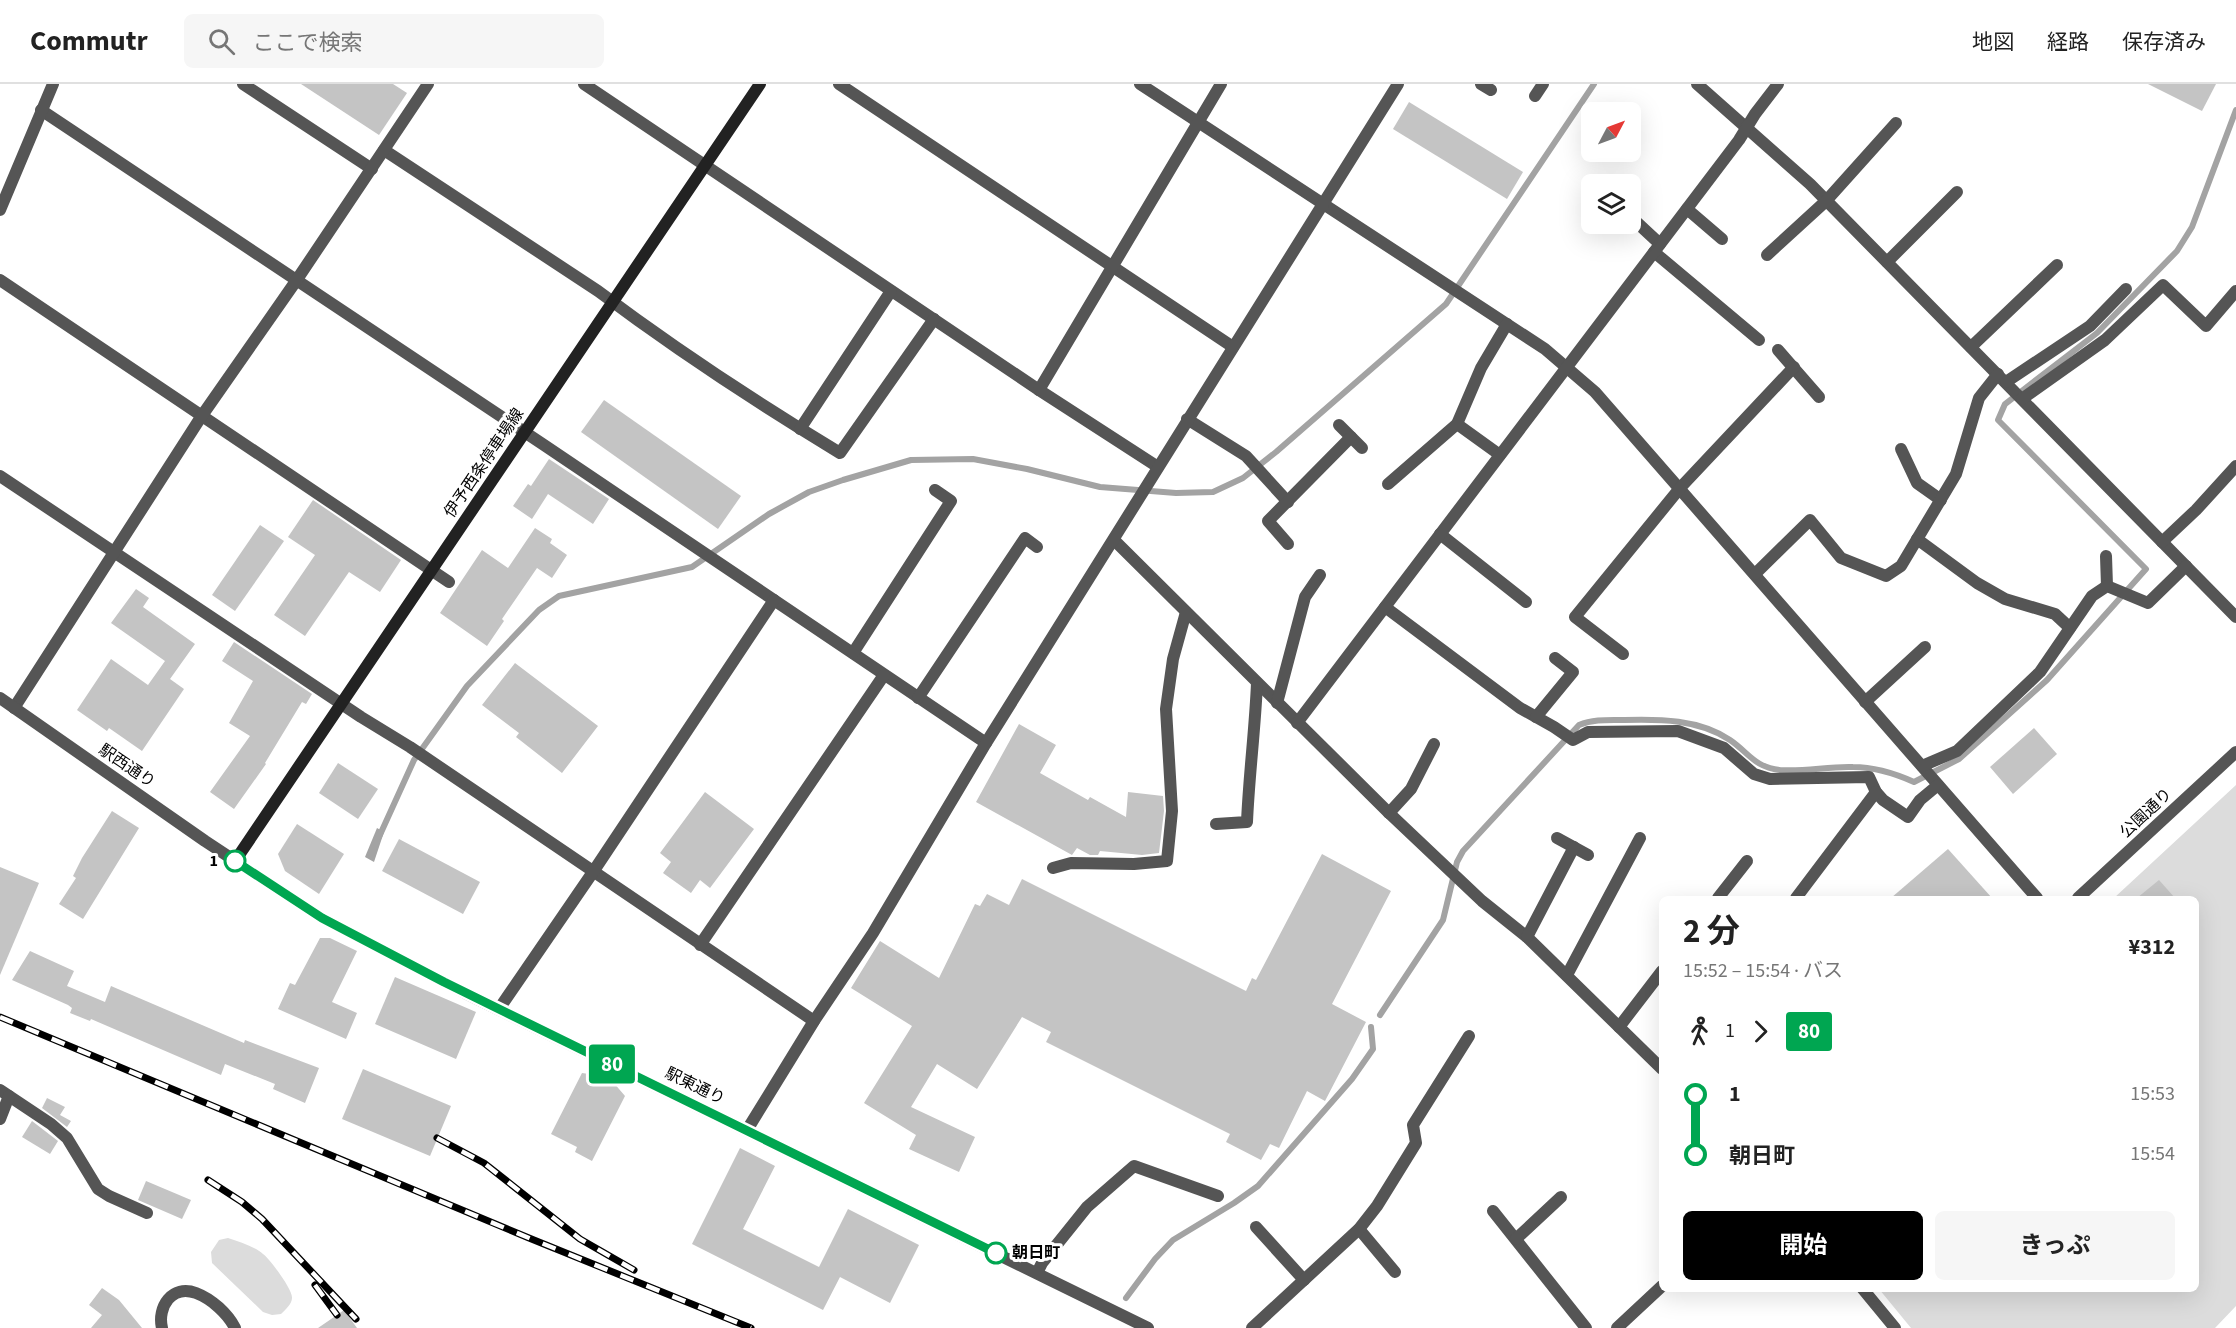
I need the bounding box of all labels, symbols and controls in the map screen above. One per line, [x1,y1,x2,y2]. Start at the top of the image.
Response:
search box [184,14,604,68]
text: Commutr [30,21,148,61]
icon: search [205,25,238,58]
text: ここで検索 [253,27,363,59]
text: 地図 [1972,27,2014,57]
text: 経路 [2047,27,2089,57]
text: 保存済み [2122,27,2206,57]
north arrow [1581,102,1641,162]
map controls [1581,102,1641,234]
button: layers [1581,174,1641,234]
street label: 伊予西条停車場線 [439,404,529,522]
street label: 駅西通り [94,739,160,793]
street label: 公園通り [2115,783,2177,843]
place label: 1 [210,850,218,872]
marker: 1 [224,850,246,872]
text: 2 分 [1683,908,1740,955]
text: ¥312 [2129,931,2175,963]
text: 15:52 – 15:54 · バス [1683,957,1843,985]
icon: walk [1683,1015,1716,1048]
icon: forward [1744,1015,1777,1048]
text: 80 [1798,1016,1820,1046]
text: 1 [1725,1017,1735,1045]
line badge: 80 [585,1044,639,1084]
text: 80 [601,1049,623,1079]
street label: 駅東通り [661,1062,729,1110]
text: 1 [1729,1078,1741,1110]
text: 15:53 [2130,1080,2175,1108]
text: 朝日町 [1729,1140,1795,1172]
text: 15:54 [2130,1140,2175,1168]
button: 開始 [1683,1211,1923,1280]
button: きっぷ [1935,1211,2175,1280]
marker: 朝日町 [985,1242,1007,1264]
place label: 朝日町 [1012,1242,1060,1264]

